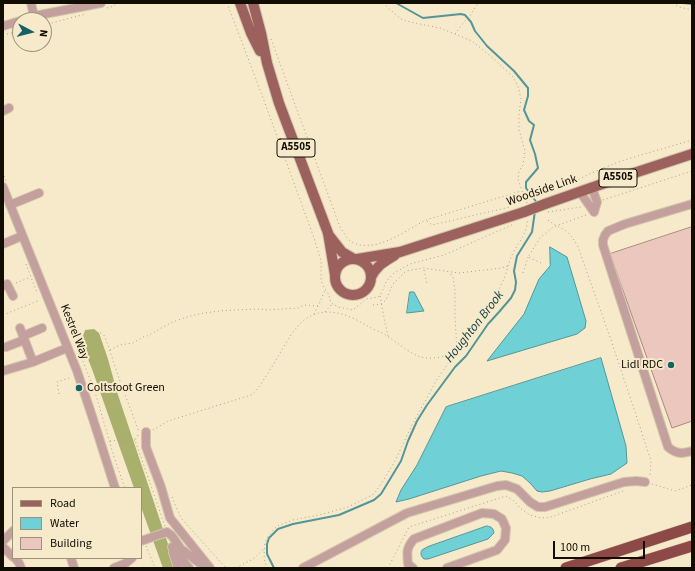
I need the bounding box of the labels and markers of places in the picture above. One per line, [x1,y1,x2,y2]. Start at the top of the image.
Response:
place label: Lidl RDC [621,358,663,372]
marker: Lidl RDC [666,360,676,370]
place label: Coltsfoot Green [87,381,165,395]
marker: Coltsfoot Green [74,383,84,393]

